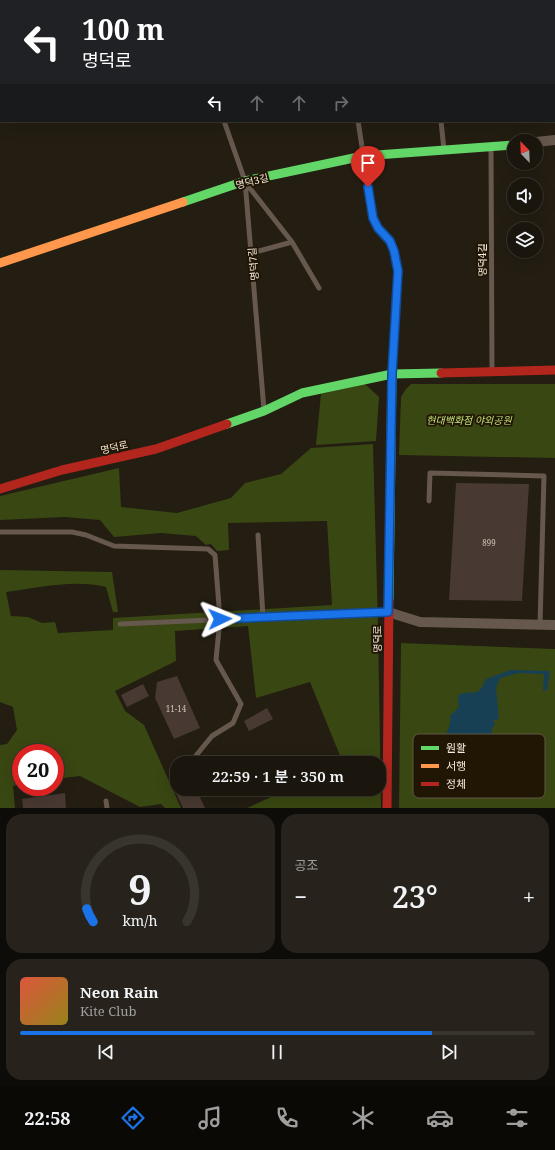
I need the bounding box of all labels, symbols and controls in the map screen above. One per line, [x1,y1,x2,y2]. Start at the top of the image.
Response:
text: 100 m [82,10,164,48]
icon: left [16,16,68,68]
text: 명덕로 [82,48,132,72]
icon: left [204,92,226,114]
icon: ahead [246,92,268,114]
icon: ahead [288,92,310,114]
icon: right [330,92,352,114]
north arrow [507,134,543,170]
map controls [507,134,543,258]
pin [351,146,385,187]
icon: arrive [357,152,379,174]
street label: 명덕3길 [234,170,270,192]
button: sound [507,178,543,214]
button: layers [507,222,543,258]
street label: 명덕4길 [475,243,489,277]
street label: 명덕7길 [245,247,261,281]
park label: 현대백화점 야외공원 [426,413,512,427]
street label: 명덕로 [99,437,129,457]
house number: 899 [482,537,496,548]
position arrow [199,598,241,640]
street label: 명덕로 [370,625,384,653]
house number: 11-14 [166,703,187,714]
legend [413,734,545,798]
text: 원활 [446,740,466,755]
speed limit sign: 20 [12,744,64,796]
text: 서행 [446,758,466,773]
text: 22:59 · 1 분 · 350 m [212,766,344,786]
text: 정체 [446,776,466,791]
text: 공조 [295,856,318,874]
text: 9 [128,860,152,916]
text: 23° [392,876,438,917]
text: − [295,881,307,911]
text: + [523,881,535,911]
text: km/h [123,910,158,929]
text: Neon Rain [80,982,158,1002]
text: Kite Club [80,1002,136,1020]
icon: previous [95,1041,117,1063]
icon: pause [266,1041,288,1063]
icon: next [438,1041,460,1063]
icon: directions [119,1104,147,1132]
icon: music [196,1104,224,1132]
icon: phone [273,1104,301,1132]
icon: climate [349,1104,377,1132]
icon: car [426,1104,454,1132]
icon: filters [503,1104,531,1132]
text: 22:58 [24,1106,71,1130]

